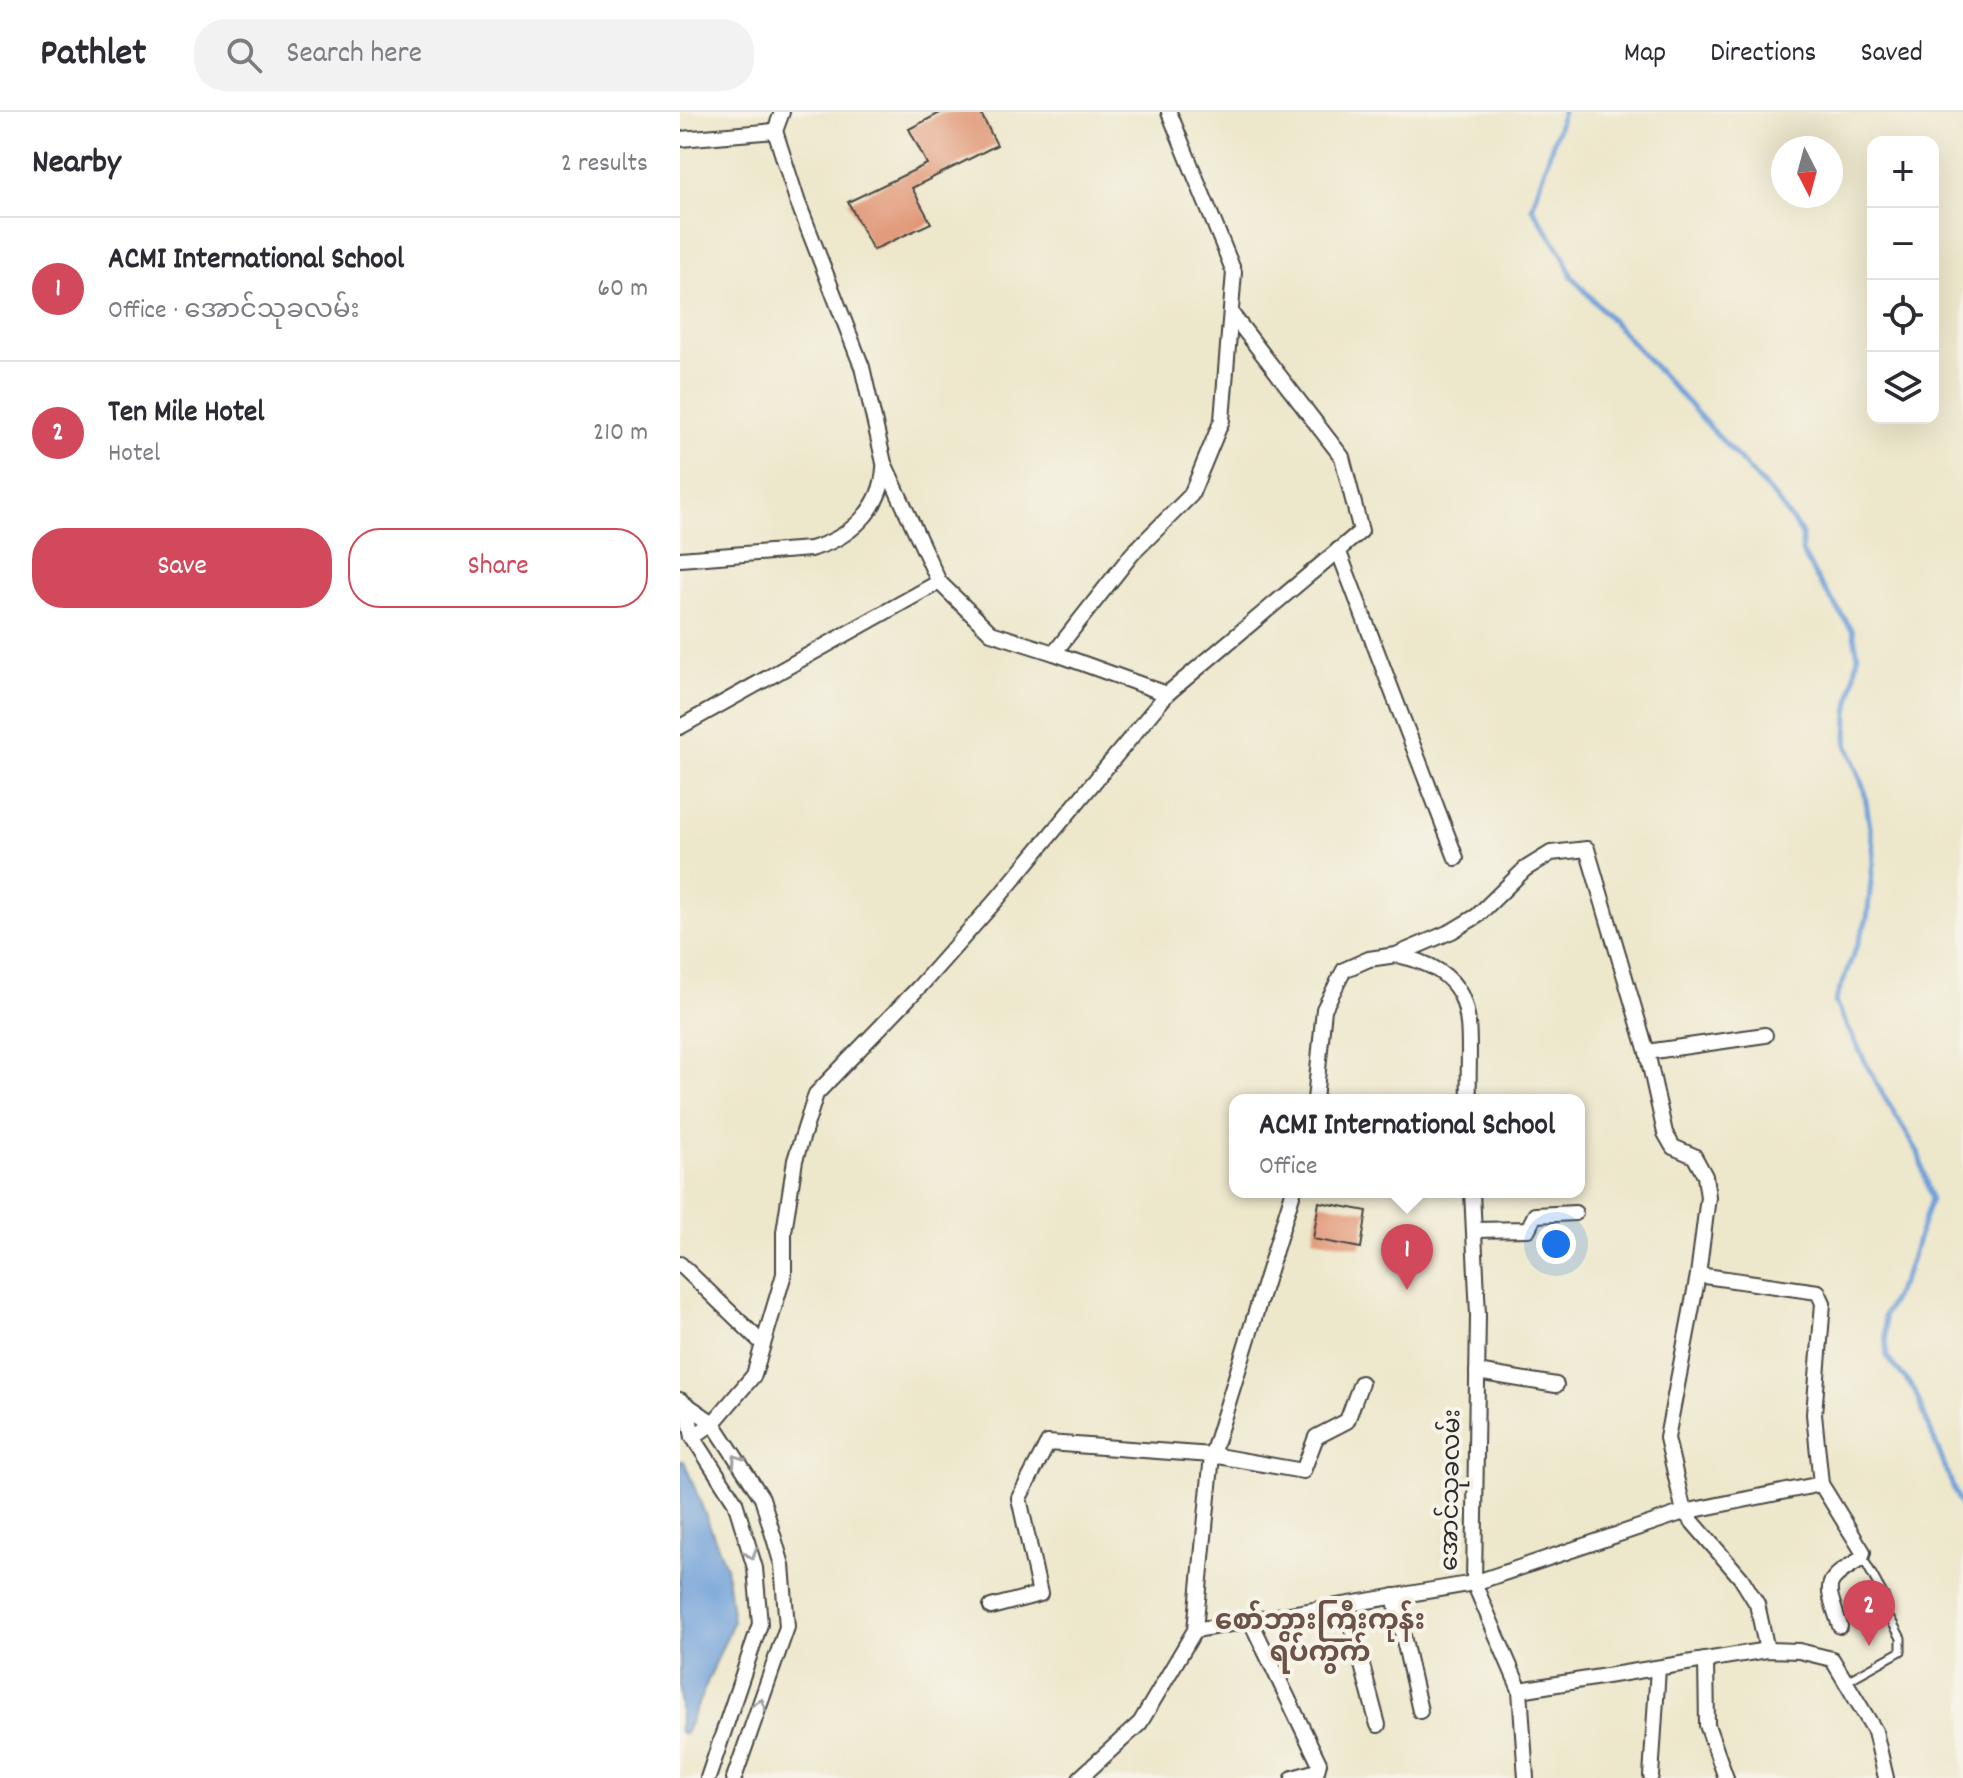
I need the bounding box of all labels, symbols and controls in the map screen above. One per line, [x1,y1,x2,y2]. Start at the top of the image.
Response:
search box [194,19,754,91]
text: Pathlet [40,28,146,83]
icon: search [222,33,266,77]
text: Search here [286,34,422,77]
text: Map [1624,35,1666,75]
text: Directions [1710,35,1816,75]
text: Saved [1860,35,1923,75]
north arrow [1771,136,1843,208]
map controls [1867,136,1939,424]
button: + [1867,136,1939,208]
text: Nearby [32,140,121,189]
text: 2 results [561,146,648,183]
button: − [1867,208,1939,280]
text: ACMI International School [108,240,404,283]
text: 1 [55,271,61,308]
text: 60 m [597,271,648,308]
button: locate [1867,280,1939,352]
text: Office · အောင်သုခလမ်း [108,293,360,330]
button: layers [1867,352,1939,424]
text: Ten Mile Hotel [108,393,264,436]
text: 2 [52,415,64,452]
text: 210 m [593,415,648,452]
text: Hotel [108,436,160,473]
button: Save [32,528,332,608]
button: Share [348,528,648,608]
popup [1229,1094,1585,1198]
text: ACMI International School [1259,1106,1555,1149]
text: Office [1259,1149,1317,1186]
pin: 1 [1381,1224,1433,1290]
your location [1536,1224,1576,1264]
street label: အောင်သုခလမ်း [1433,1409,1471,1571]
one-way arrow [732,1454,747,1468]
one-way arrow [741,1546,757,1560]
pin: 2 [1843,1580,1895,1646]
district label: စော်ဘွားကြီးကုန်း ရပ်ကွက် [1215,1600,1425,1676]
one-way arrow [750,1698,767,1712]

